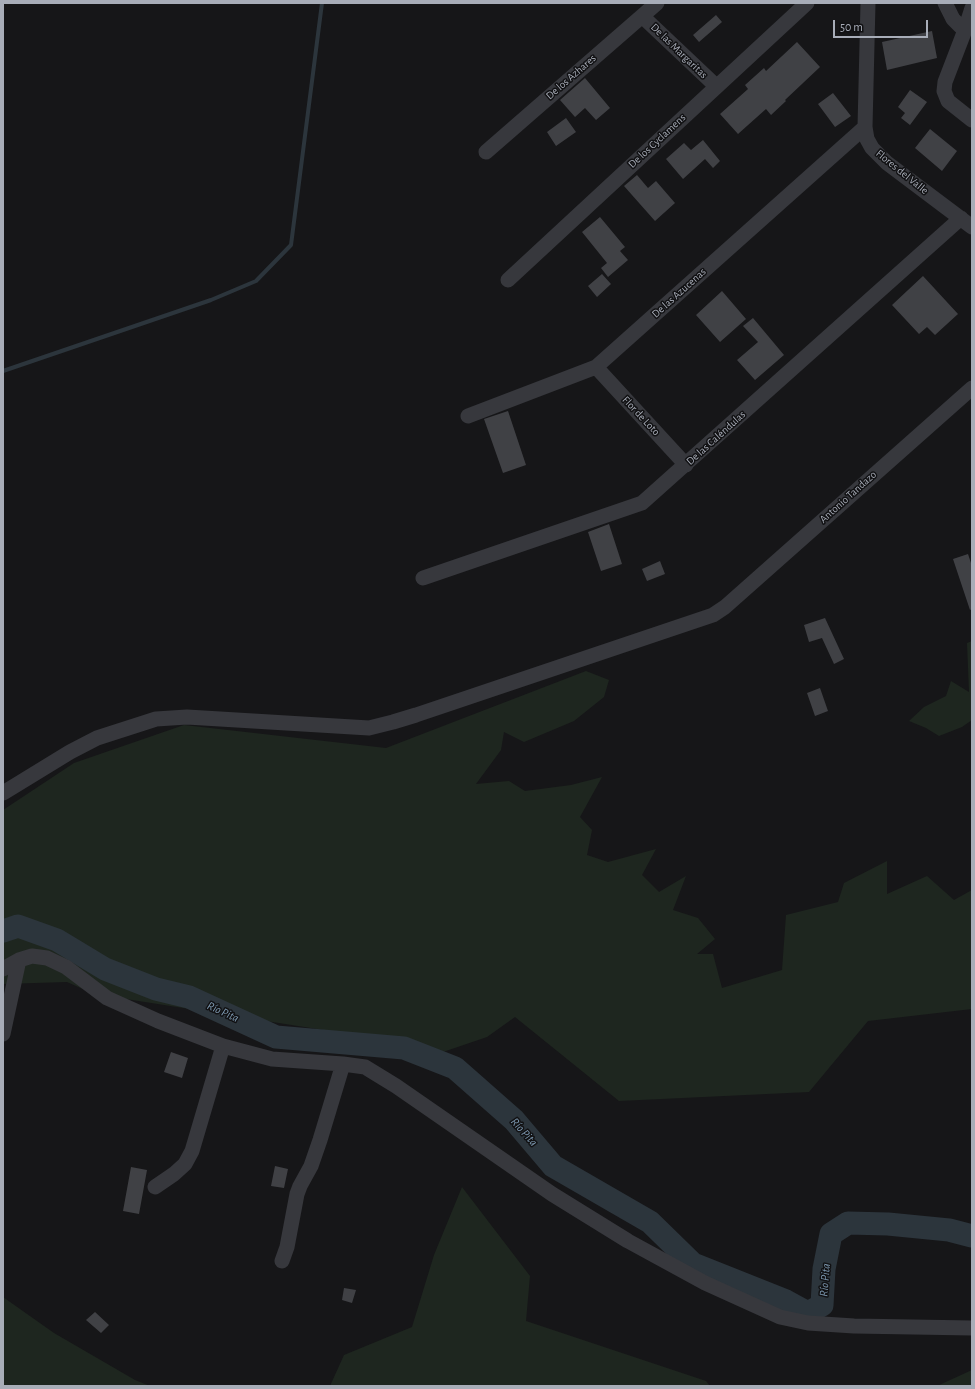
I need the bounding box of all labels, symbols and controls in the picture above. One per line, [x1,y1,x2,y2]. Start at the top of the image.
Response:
scale bar [835,12,930,38]
street label: De las Margaritas [648,21,710,81]
text: 50 m [840,21,863,33]
street label: De los Azhares [543,52,599,102]
street label: De los Cyclamens [626,111,688,171]
street label: Flores del Valle [873,147,931,197]
street label: De las Azucenas [649,265,709,321]
street label: Flor de Loto [619,393,663,439]
street label: De las Caléndulas [684,408,748,468]
street label: Antonio Tandazo [817,468,879,526]
water label: Río Pita [205,998,241,1026]
water label: Río Pita [507,1115,541,1149]
water label: Río Pita [816,1263,834,1297]

